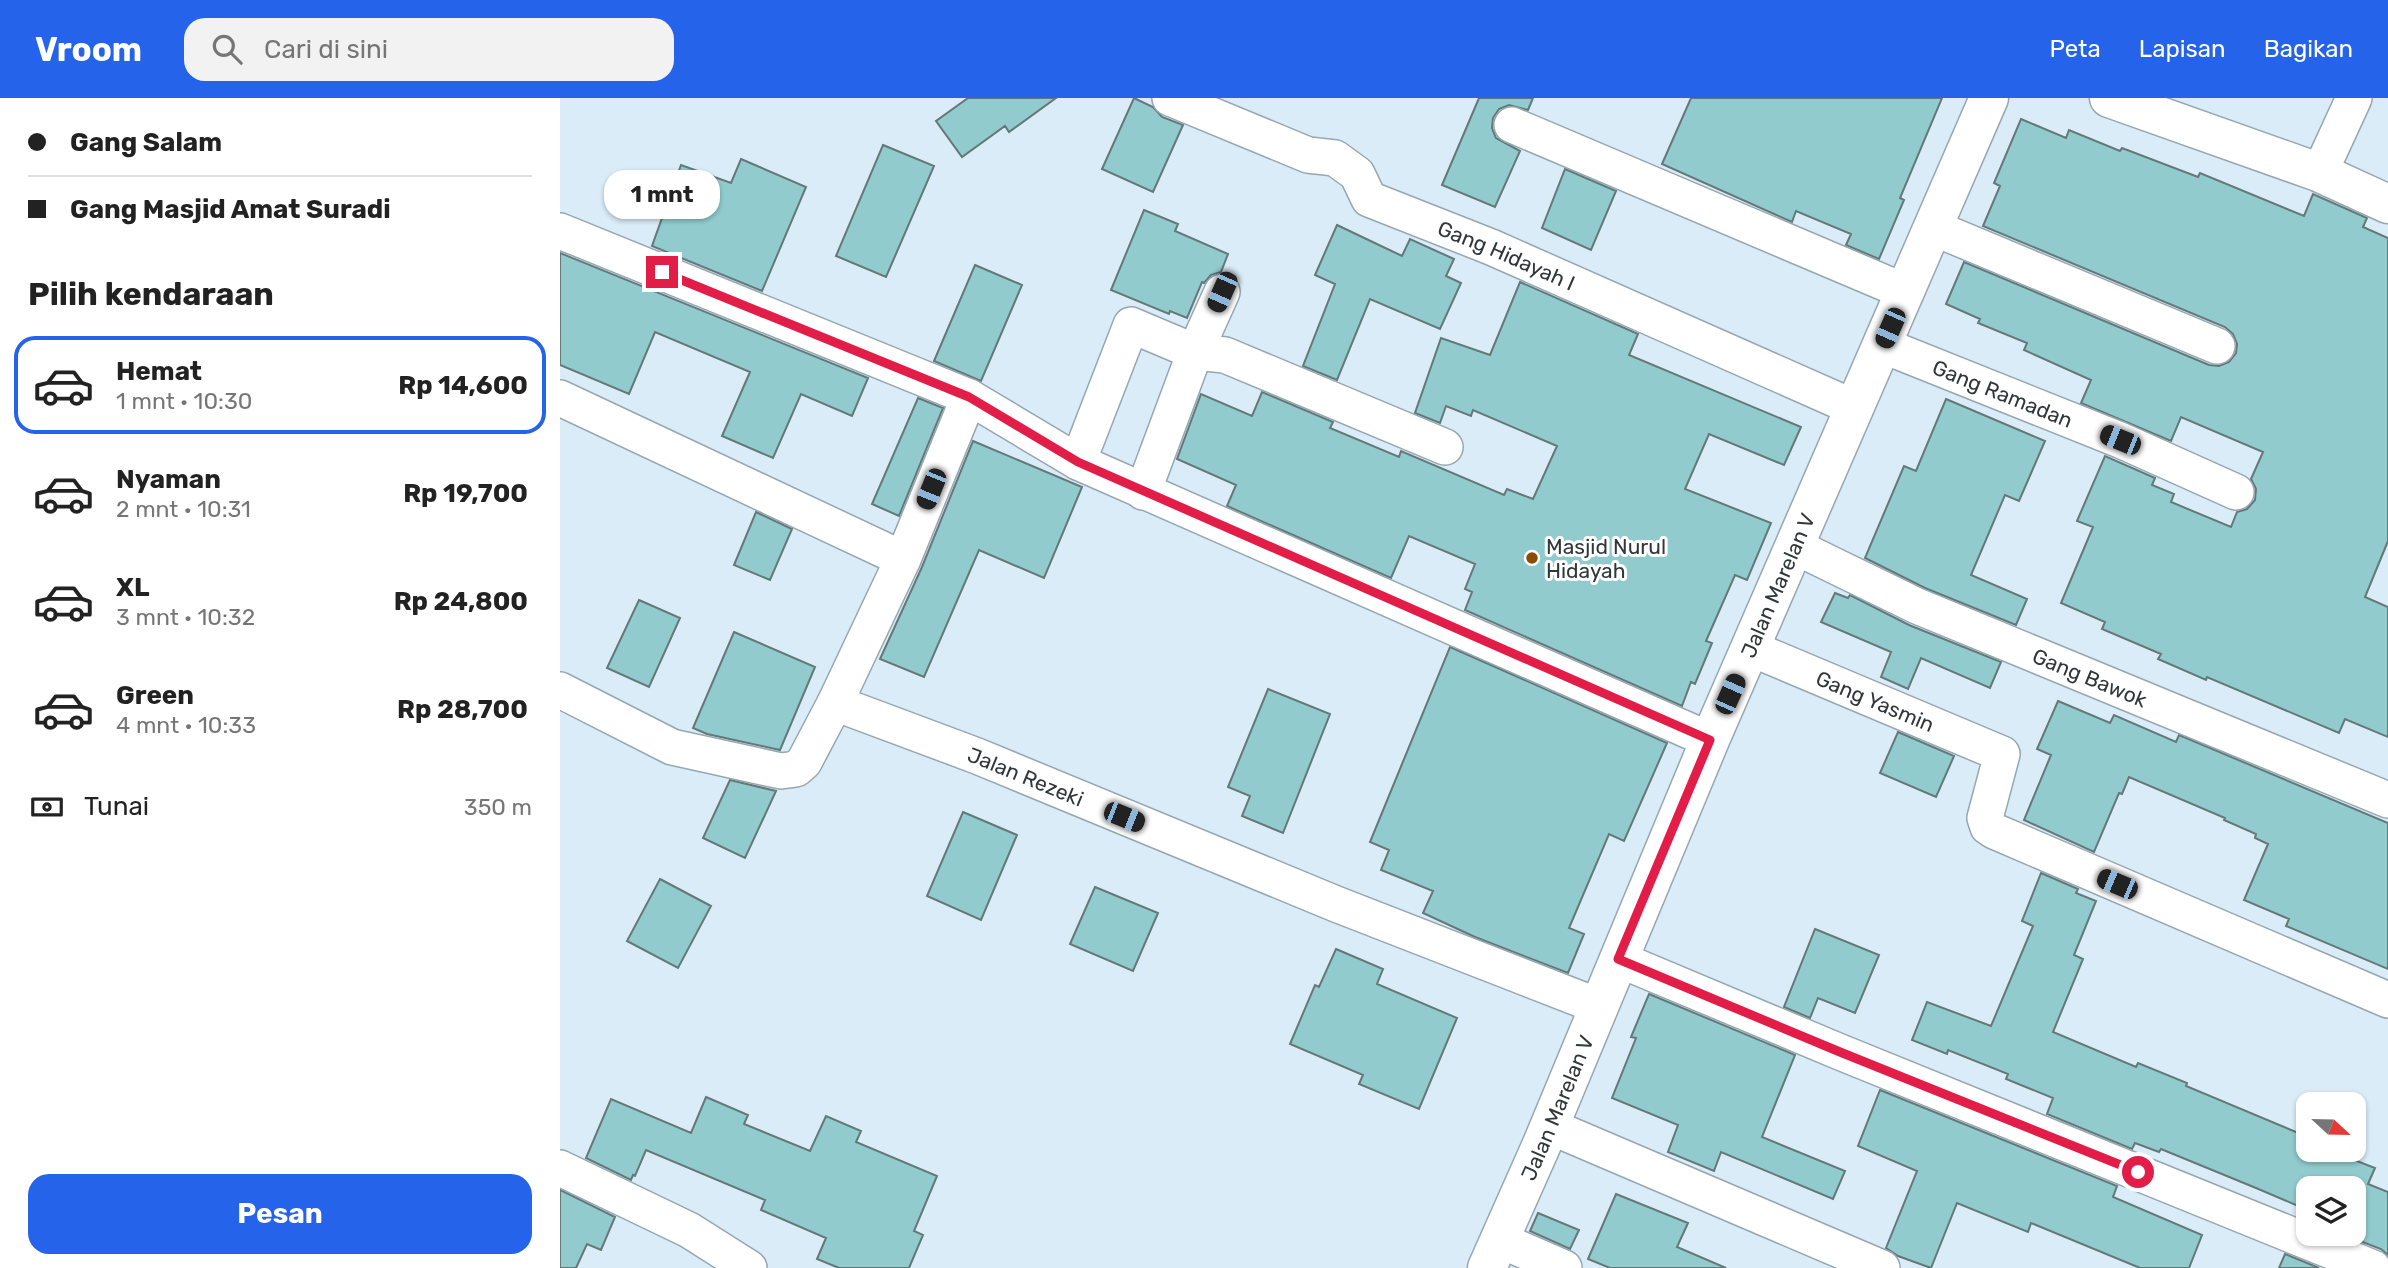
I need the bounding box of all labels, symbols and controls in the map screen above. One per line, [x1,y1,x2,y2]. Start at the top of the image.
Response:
search box [184,18,674,81]
text: Vroom [35,30,142,69]
icon: search [208,30,246,68]
text: Cari di sini [264,34,388,65]
text: Peta [2049,35,2101,63]
text: Lapisan [2139,35,2226,63]
text: Bagikan [2264,35,2353,63]
text: Gang Salam [70,127,222,158]
callout: 1 mnt [604,170,720,220]
text: 1 mnt [631,180,693,208]
text: Gang Masjid Amat Suradi [70,194,391,225]
street label: Gang Hidayah I [1434,215,1579,295]
route end [646,256,678,288]
car [1204,269,1241,315]
text: Pilih kendaraan [28,275,274,313]
car [1872,305,1909,351]
icon: car [32,354,95,417]
street label: Gang Ramadan [1929,354,2076,432]
text: Hemat [116,356,202,387]
text: Rp 14,600 [398,370,528,401]
text: 1 mnt · 10:30 [116,387,252,415]
car [2097,422,2144,458]
icon: car [32,462,95,525]
text: Nyaman [116,464,221,495]
car [914,466,949,512]
text: Rp 19,700 [403,478,528,509]
text: 2 mnt · 10:31 [116,495,251,523]
street label: Jalan Marelan V [1735,509,1820,661]
place label: Masjid Nurul Hidayah [1546,534,1666,583]
marker: Masjid Nurul Hidayah [1524,550,1540,566]
icon: car [32,570,95,633]
text: XL [116,572,149,603]
text: Rp 24,800 [394,586,528,617]
text: 3 mnt · 10:32 [116,603,255,631]
street label: Gang Bawok [2029,643,2151,712]
street label: Gang Yasmin [1812,665,1938,737]
car [1712,671,1749,717]
icon: car [32,678,95,741]
text: Green [116,680,194,711]
text: Rp 28,700 [397,694,528,725]
text: 4 mnt · 10:33 [116,711,256,739]
street label: Jalan Rezeki [964,741,1087,811]
icon: cash [28,788,66,826]
text: Tunai [84,791,149,822]
text: 350 m [464,793,532,821]
car [1101,799,1148,835]
car [2094,866,2141,902]
street label: Jalan Marelan V [1515,1031,1599,1184]
north arrow [2296,1092,2366,1162]
map controls [2296,1092,2366,1246]
route start [2122,1156,2154,1188]
button: Pesan [28,1174,532,1254]
button: layers [2296,1176,2366,1246]

